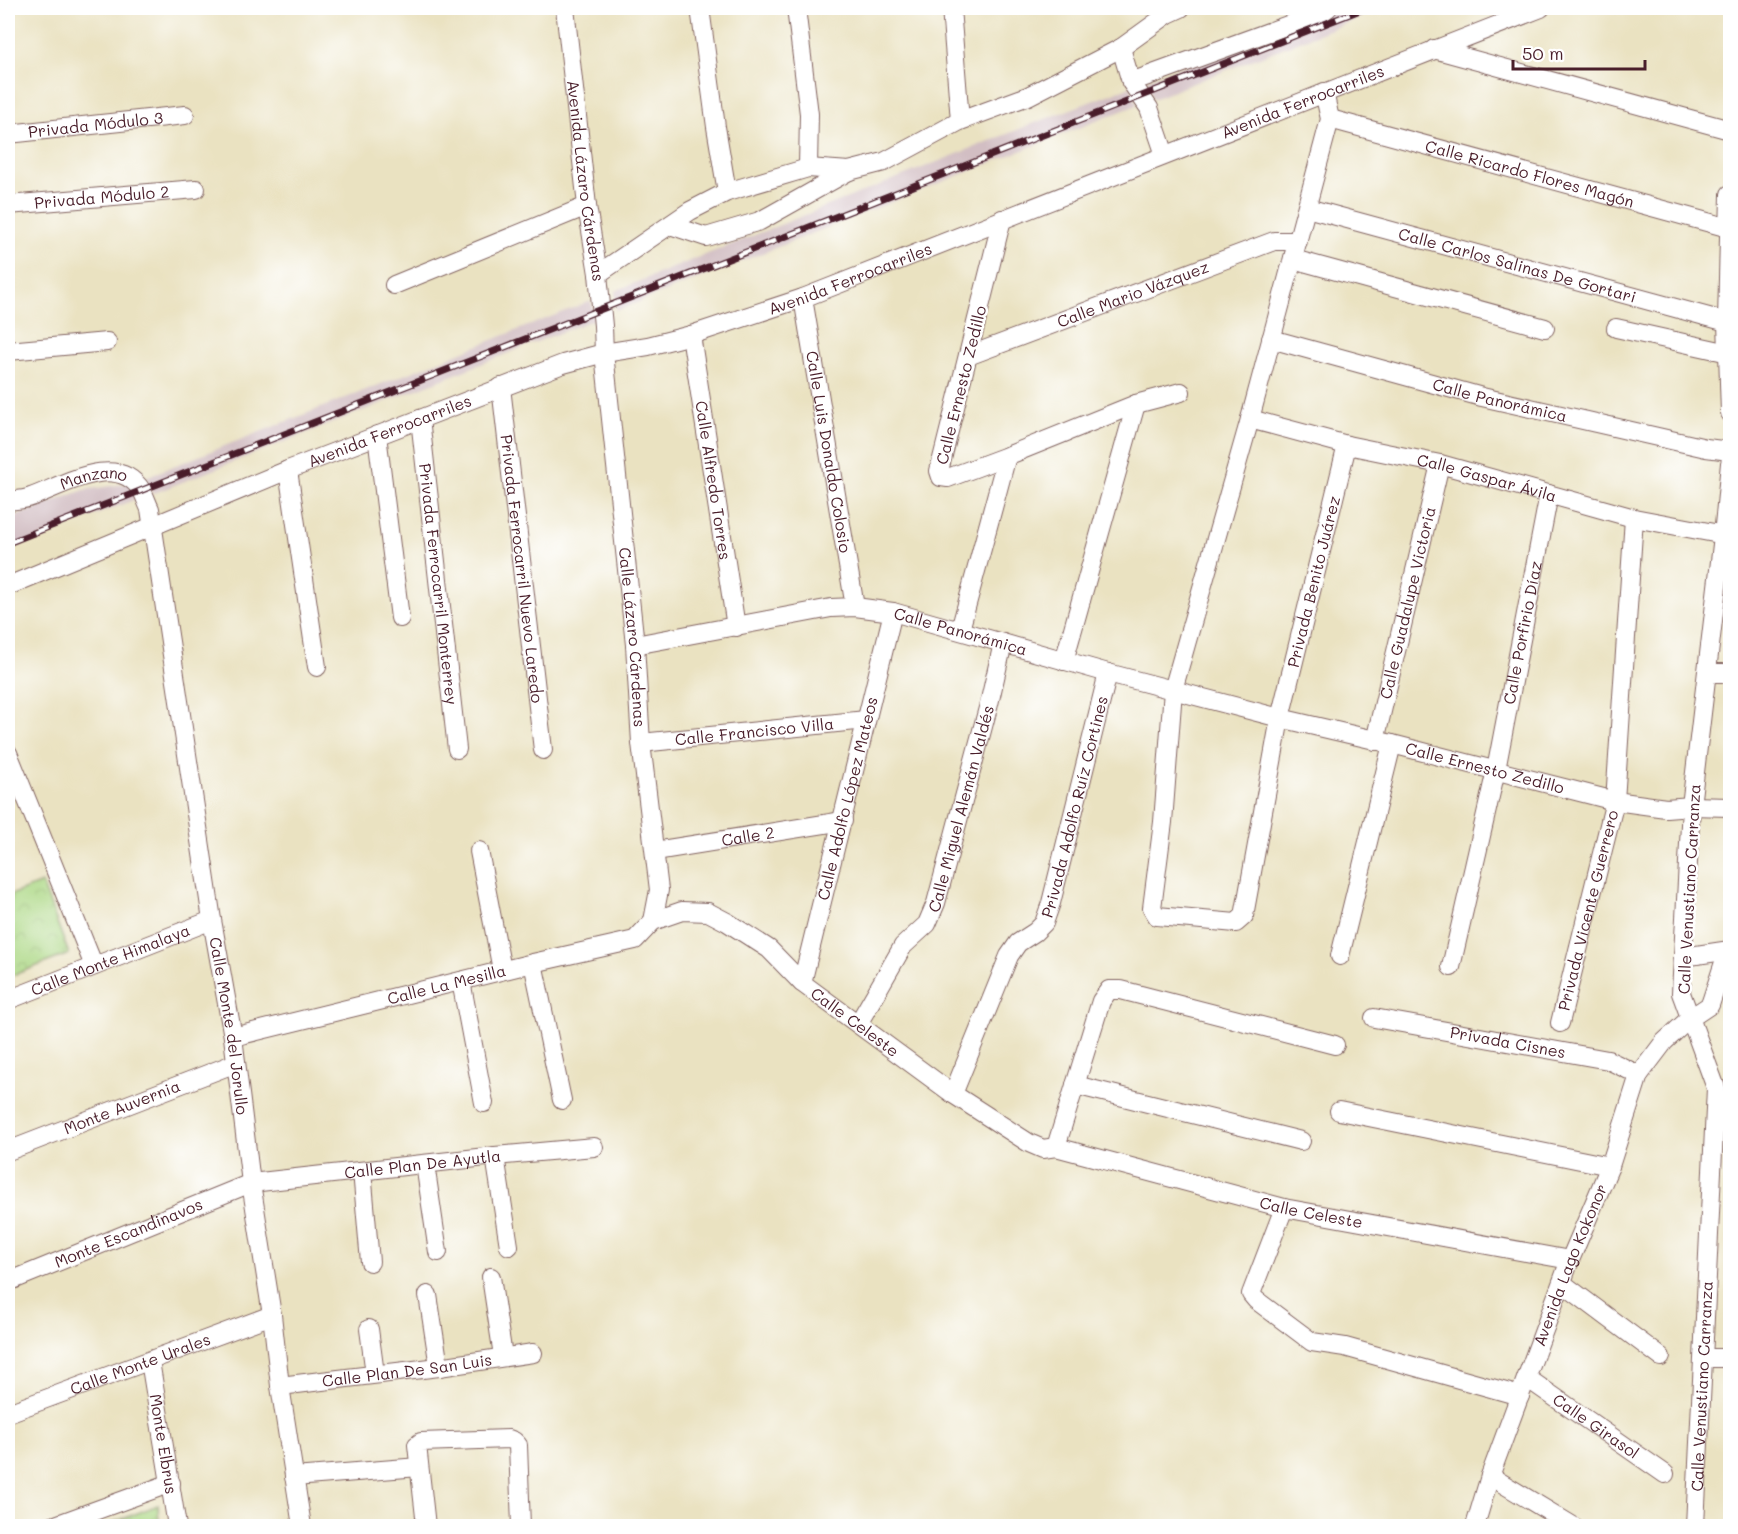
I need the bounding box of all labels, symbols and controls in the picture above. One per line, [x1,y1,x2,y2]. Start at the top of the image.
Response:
scale bar [1513,33,1645,71]
text: 50 m [1522,41,1564,65]
street label: Avenida Ferrocarriles [1218,60,1387,143]
street label: Avenida Lázaro Cárdenas [563,79,610,282]
street label: Privada Módulo 3 [27,106,164,142]
street label: Calle Ricardo Flores Magón [1423,135,1637,212]
street label: Privada Módulo 2 [33,180,170,213]
street label: Calle Carlos Salinas De Gortari [1396,222,1639,307]
street label: Avenida Ferrocarriles [765,237,935,319]
street label: Calle Mario Vázquez [1054,256,1211,332]
street label: Calle Ernesto Zedillo [931,303,990,467]
street label: Calle Luis Donaldo Colosio [802,349,857,554]
street label: Calle Panorámica [1430,373,1569,426]
street label: Avenida Ferrocarriles [305,389,474,471]
street label: Calle Alfredo Torres [691,399,737,561]
street label: Privada Ferrocarril Nuevo Laredo [497,433,548,704]
street label: Calle Gaspar Ávila [1415,449,1559,506]
street label: Manzano [57,461,131,494]
street label: Privada Ferrocarril Monterrey [415,462,463,706]
street label: Privada Benito Juárez [1282,493,1344,670]
street label: Calle Guadalupe Victoria [1374,504,1440,701]
street label: Calle Lázaro Cárdenas [615,546,651,728]
street label: Calle Porfirio Díaz [1498,559,1546,706]
street label: Calle Panorámica [892,602,1030,660]
street label: Calle Adolfo López Mateos [812,694,882,902]
street label: Privada Adolfo Ruíz Cortines [1036,694,1112,920]
street label: Calle Miguel Alemán Valdés [922,703,998,915]
street label: Calle Francisco Villa [674,712,835,749]
street label: Calle Ernesto Zedillo [1403,737,1567,798]
street label: Calle Venustiano Carranza [1673,783,1704,995]
street label: Privada Vicente Guerrero [1552,808,1622,1013]
street label: Calle 2 [720,821,776,850]
street label: Calle Monte Himalaya [28,919,193,1000]
street label: Calle Monte del Jorullo [205,935,253,1116]
street label: Calle La Mesilla [385,959,508,1009]
street label: Calle Celeste [807,982,904,1061]
street label: Privada Cisnes [1448,1021,1567,1062]
street label: Monte Auvernia [60,1075,183,1139]
street label: Calle Plan De Ayutla [343,1145,502,1183]
street label: Avenida Lago Kokonor [1528,1180,1611,1349]
street label: Calle Celeste [1258,1191,1364,1232]
street label: Monte Escandinavos [51,1193,205,1272]
street label: Calle Venustiano Carranza [1686,1280,1717,1492]
street label: Calle Monte Urales [67,1328,213,1399]
street label: Calle Plan De San Luis [321,1348,493,1391]
street label: Calle Girasol [1549,1388,1644,1463]
street label: Monte Elbrus [146,1392,183,1495]

